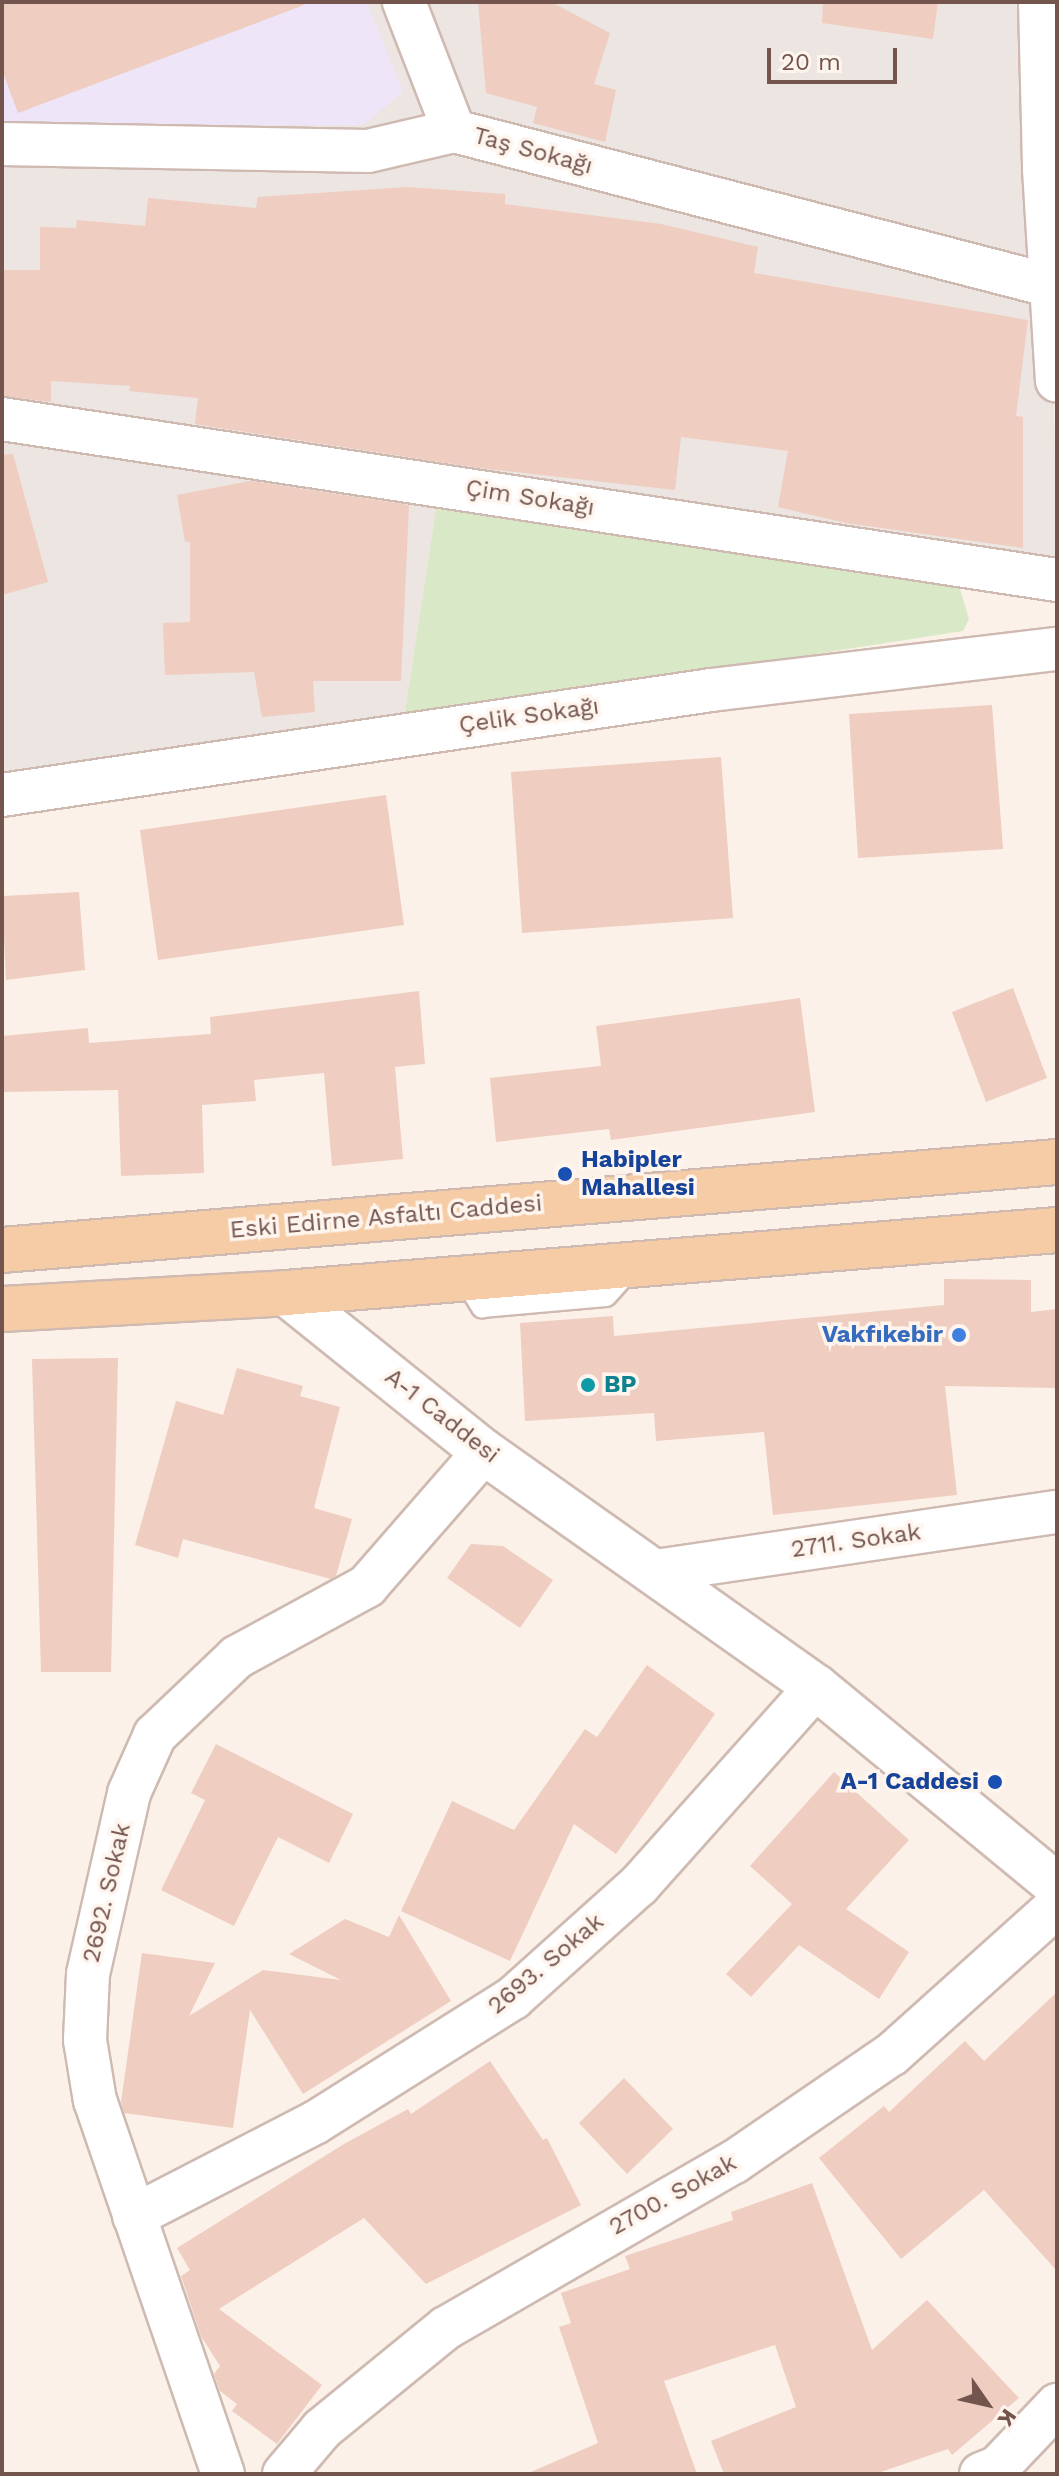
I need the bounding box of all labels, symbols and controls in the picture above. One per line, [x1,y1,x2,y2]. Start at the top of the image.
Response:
scale bar [771,32,901,82]
text: 20 m [781,48,841,76]
street label: Taş Sokağı [470,121,596,181]
street label: Çim Sokağı [464,474,596,522]
street label: Çelik Sokağı [457,692,601,740]
place label: Habipler Mahallesi [581,1146,695,1202]
marker: Habipler Mahallesi [556,1165,574,1183]
street label: Eski Edirne Asfaltı Caddesi [228,1189,544,1245]
place label: Vakfıkebir [822,1321,943,1349]
marker: Vakfıkebir [950,1326,968,1344]
street label: A-1 Caddesi [379,1362,505,1470]
place label: BP [604,1371,636,1399]
marker: BP [579,1376,597,1394]
street label: 2711. Sokak [789,1518,923,1564]
place label: A-1 Caddesi [840,1768,979,1796]
marker: A-1 Caddesi [986,1773,1004,1791]
street label: 2692. Sokak [77,1820,137,1966]
street label: 2693. Sokak [482,1907,610,2021]
street label: 2700. Sokak [604,2148,742,2242]
north arrow [947,2364,1027,2444]
text: K [993,2404,1022,2431]

